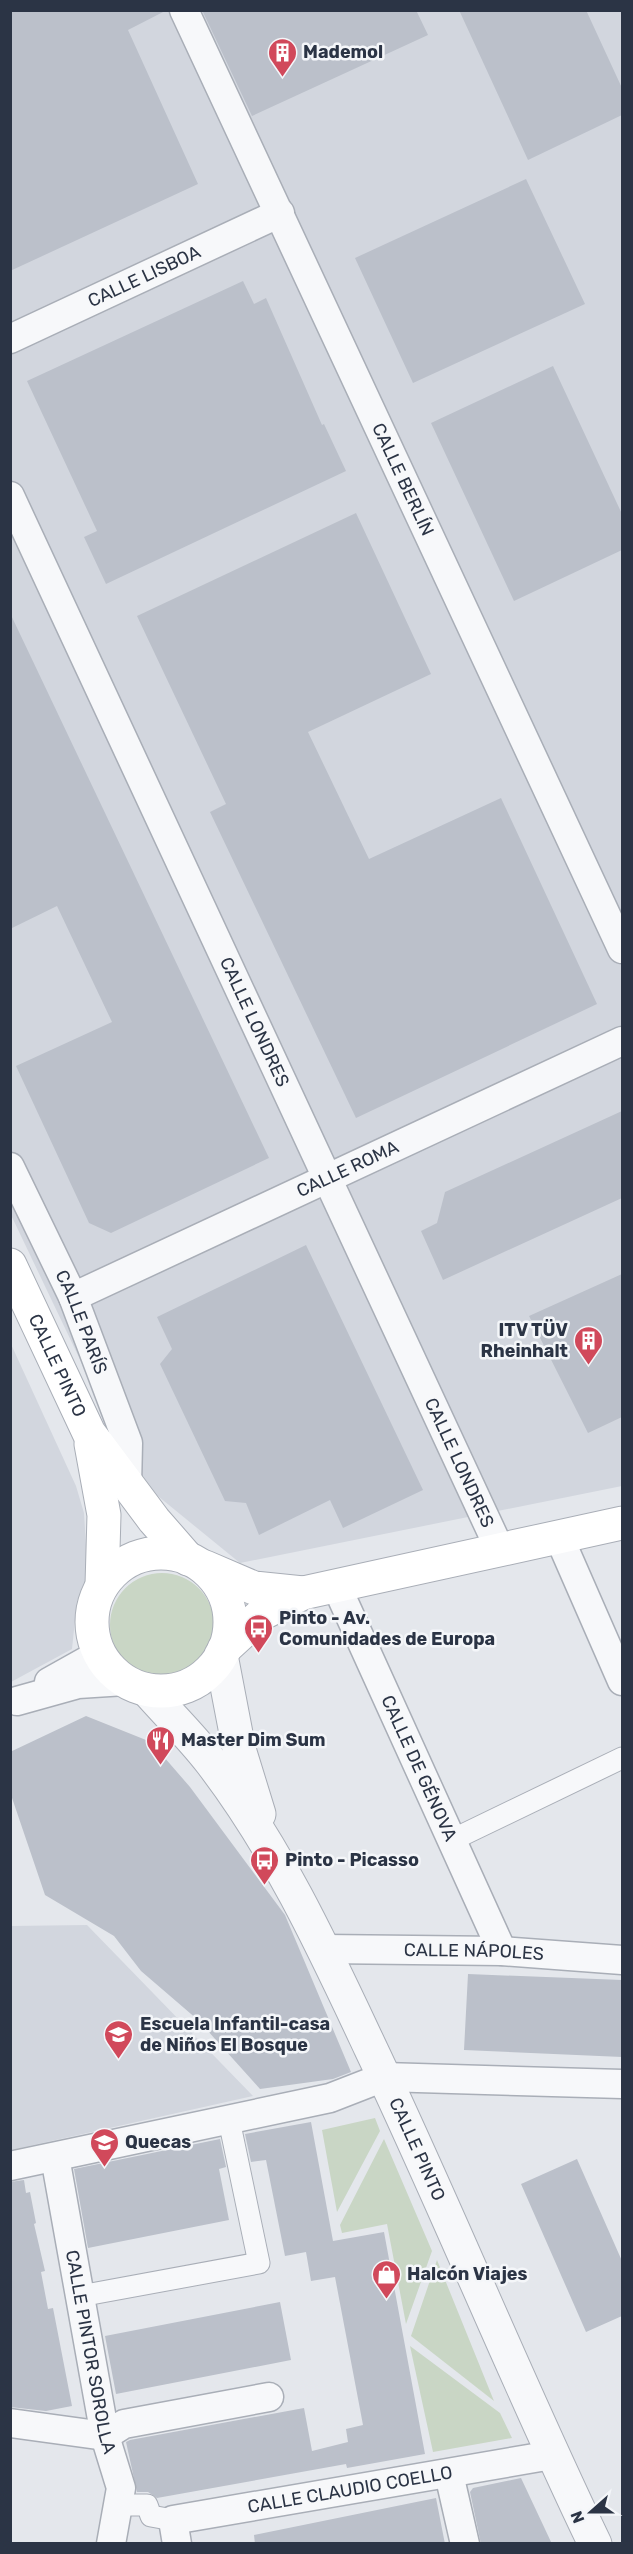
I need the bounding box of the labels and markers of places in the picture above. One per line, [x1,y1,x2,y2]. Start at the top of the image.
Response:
building icon: Mademol [266,36,298,78]
place label: Mademol [303,41,383,63]
place label: ITV TÜV Rheinhalt [481,1319,569,1362]
building icon: ITV TÜV Rheinhalt [573,1324,605,1366]
place label: Pinto - Av. Comunidades de Europa [279,1607,495,1650]
bus stop icon: Pinto - Av. Comunidades de Europa [242,1612,274,1654]
restaurant icon: Master Dim Sum [144,1724,176,1766]
place label: Master Dim Sum [181,1729,326,1751]
bus stop icon: Pinto - Picasso [248,1844,280,1886]
place label: Pinto - Picasso [285,1849,419,1871]
place label: Escuela Infantil-casa de Niños El Bosque [140,2013,330,2056]
school or university icon: Escuela Infantil-casa de Niños El Bosque [103,2018,135,2060]
school or university icon: Quecas [88,2126,120,2168]
place label: Quecas [125,2131,191,2153]
shop icon: Halcón Viajes [370,2258,402,2300]
place label: Halcón Viajes [407,2263,528,2285]

